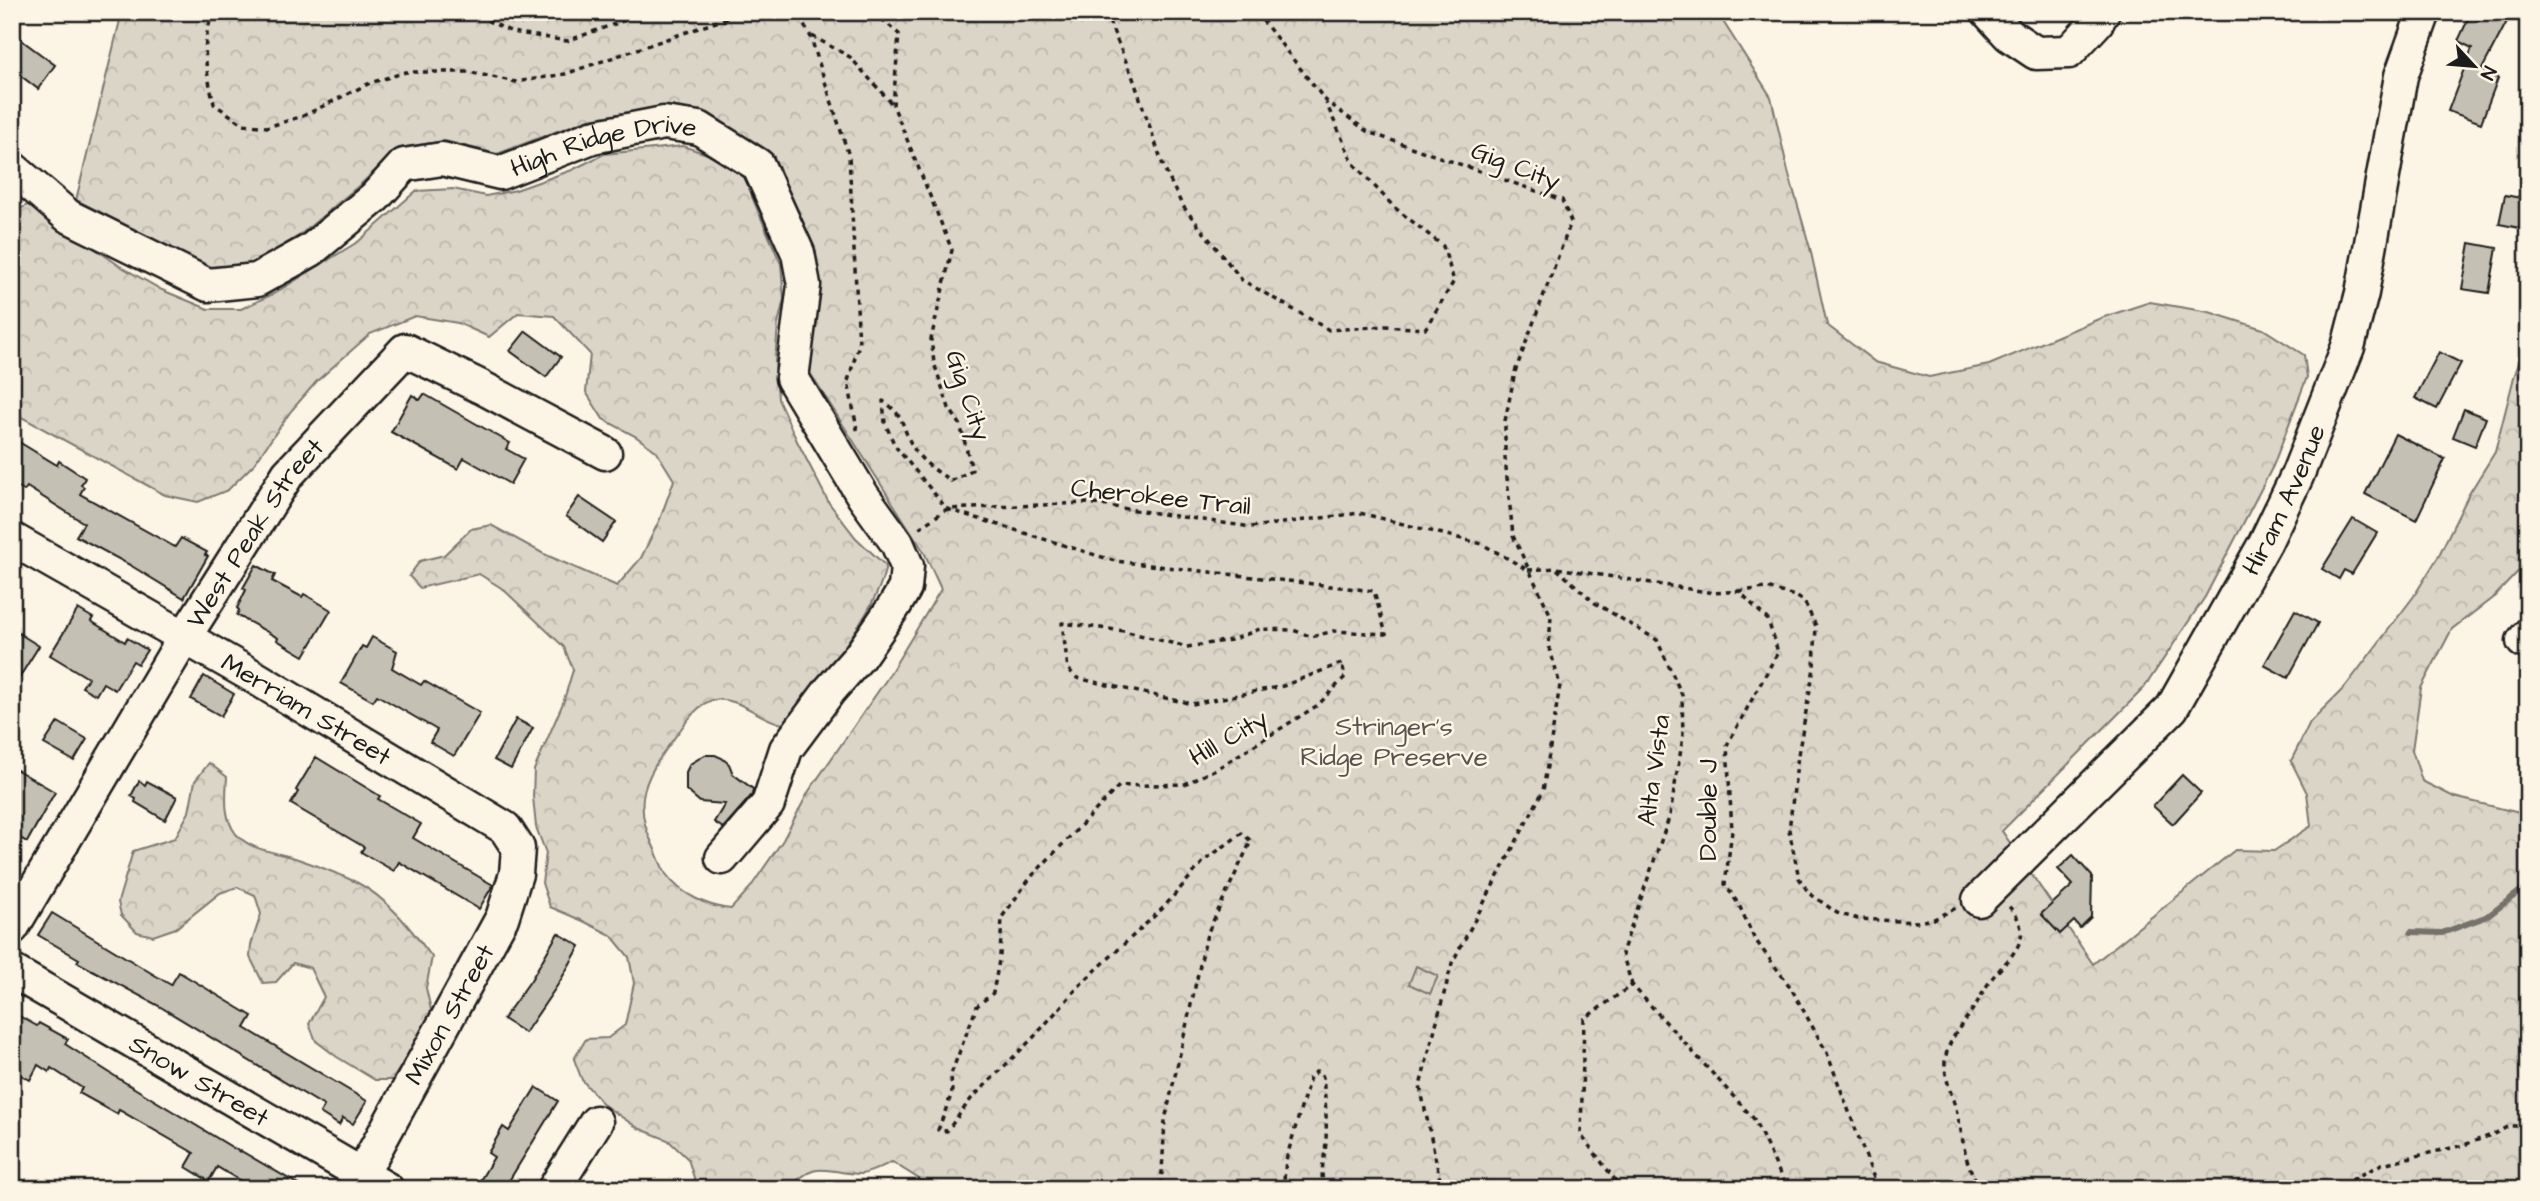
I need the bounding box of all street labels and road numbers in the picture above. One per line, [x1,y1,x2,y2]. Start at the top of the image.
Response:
street label: High Ridge Drive [505,106,699,186]
street label: Gig City [1465,132,1565,201]
street label: Gig City [935,346,1000,446]
street label: Hiram Avenue [2234,419,2335,582]
street label: West Peak Street [178,430,332,635]
street label: Cherokee Trail [1069,470,1253,524]
street label: Merriam Street [214,645,398,775]
street label: Hill City [1183,701,1275,777]
street label: Alta Vista [1628,712,1680,828]
street label: Double J [1690,759,1726,861]
street label: Mixon Street [396,937,504,1091]
street label: Snow Street [123,1026,276,1136]

